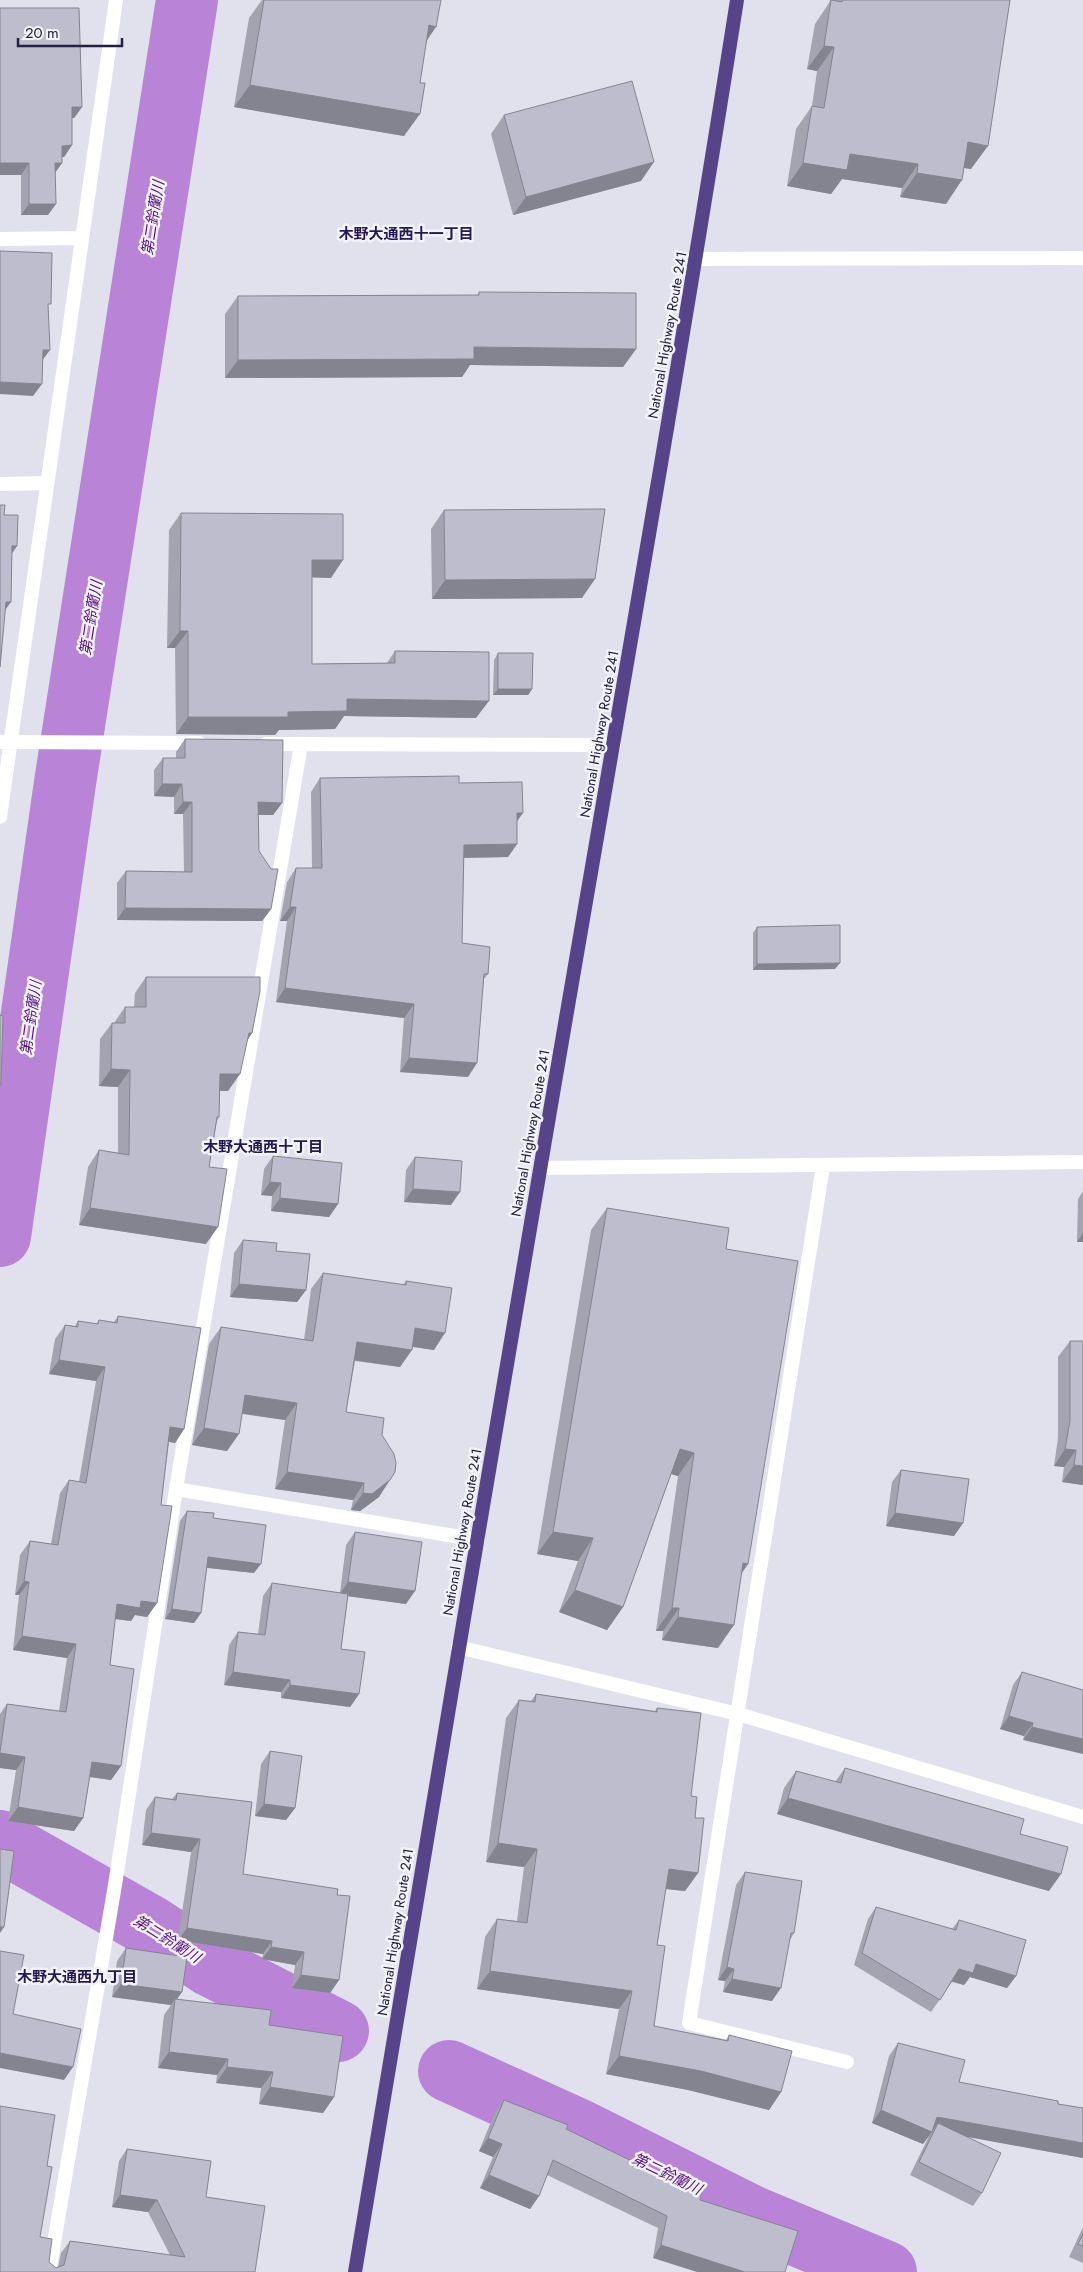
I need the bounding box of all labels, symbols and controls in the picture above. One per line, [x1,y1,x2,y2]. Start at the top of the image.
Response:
scale bar [18,15,121,47]
text: 20 m [25,22,59,44]
water label: 第二鈴蘭川 [136,177,170,257]
district label: 木野大通西十一丁目 [338,223,474,245]
street label: National Highway Route 241 [642,250,692,420]
water label: 第二鈴蘭川 [74,577,108,657]
street label: National Highway Route 241 [574,649,624,819]
water label: 第二鈴蘭川 [15,977,47,1057]
street label: National Highway Route 241 [505,1048,555,1218]
district label: 木野大通西十丁目 [203,1136,323,1158]
street label: National Highway Route 241 [437,1447,487,1617]
street label: National Highway Route 241 [372,1847,418,2017]
water label: 第二鈴蘭川 [129,1910,206,1969]
district label: 木野大通西九丁目 [17,1966,137,1988]
water label: 第二鈴蘭川 [628,2148,707,2201]

